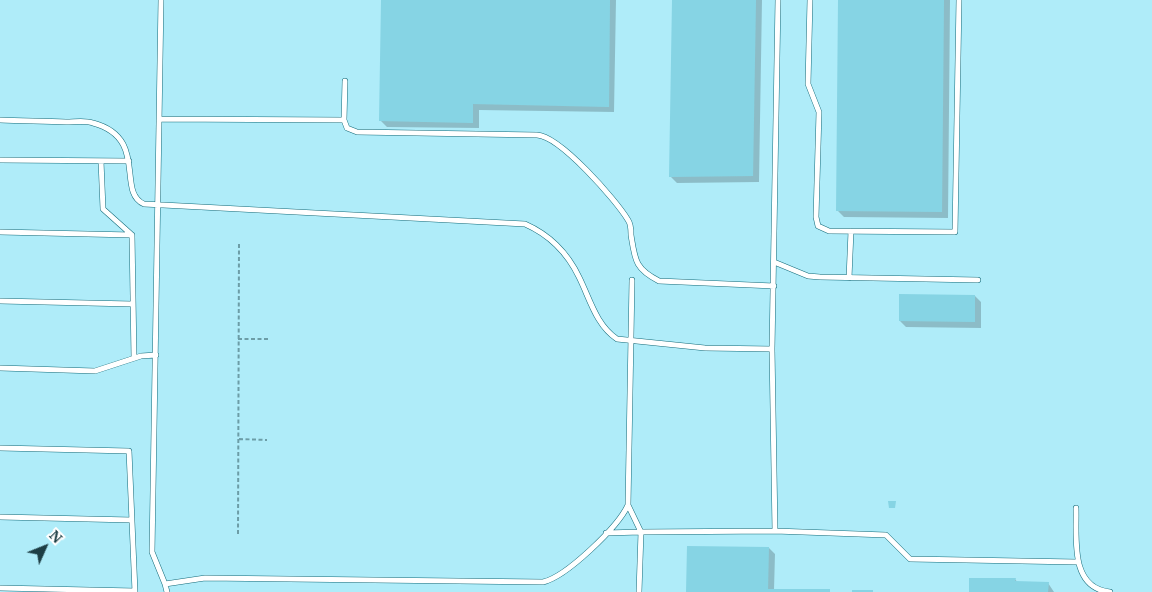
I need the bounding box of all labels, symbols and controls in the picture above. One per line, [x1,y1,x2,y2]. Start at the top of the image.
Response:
north arrow [20,522,70,572]
text: N [45,526,66,547]

